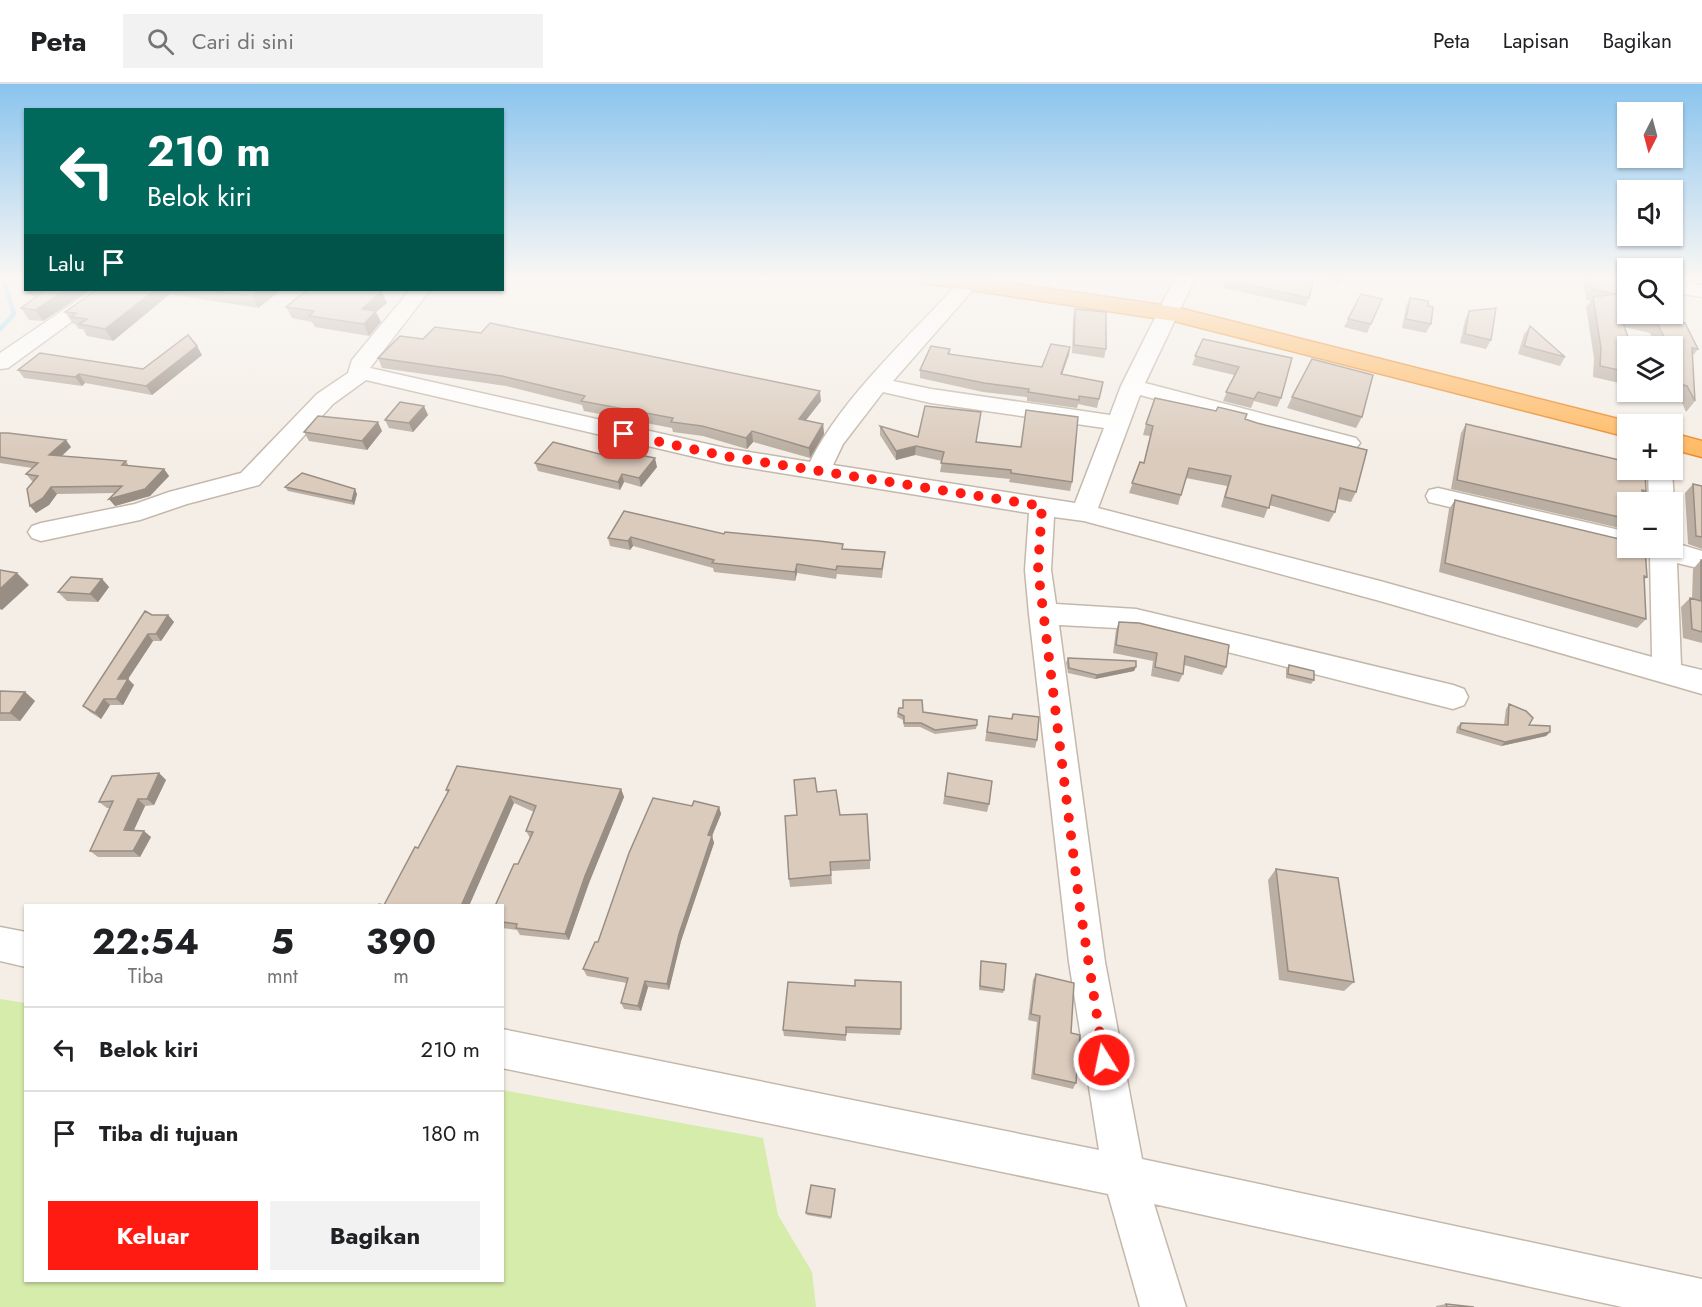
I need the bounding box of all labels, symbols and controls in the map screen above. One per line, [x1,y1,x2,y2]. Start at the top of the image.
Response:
search box [123,14,543,68]
text: Peta [30,21,87,62]
icon: search [144,25,177,58]
text: Cari di sini [192,25,294,57]
text: Peta [1433,26,1470,56]
text: Lapisan [1503,26,1569,56]
text: Bagikan [1602,26,1672,56]
north arrow [1617,102,1683,168]
map controls [1617,102,1683,558]
text: 210 m [147,121,271,182]
icon: left [48,132,126,210]
text: Belok kiri [147,177,252,216]
button: sound [1617,180,1683,246]
icon: arrive [97,246,130,279]
text: Lalu [48,247,85,279]
button: search [1617,258,1683,324]
button: layers [1617,336,1683,402]
pin [598,408,649,459]
button: + [1617,414,1683,480]
icon: arrive [607,417,640,450]
button: − [1617,492,1683,558]
text: 22:54 [92,915,199,967]
text: 5 [271,915,294,967]
text: 390 [366,915,436,967]
text: Tiba [128,962,163,991]
text: mnt [267,962,298,991]
text: m [393,962,409,991]
position arrow [1072,1028,1136,1092]
icon: left [48,1033,81,1066]
text: Belok kiri [99,1033,198,1065]
text: 210 m [421,1033,480,1065]
icon: arrive [48,1117,81,1150]
text: Tiba di tujuan [99,1117,238,1149]
text: 180 m [421,1117,480,1149]
button: Keluar [48,1201,258,1270]
button: Bagikan [270,1201,480,1270]

